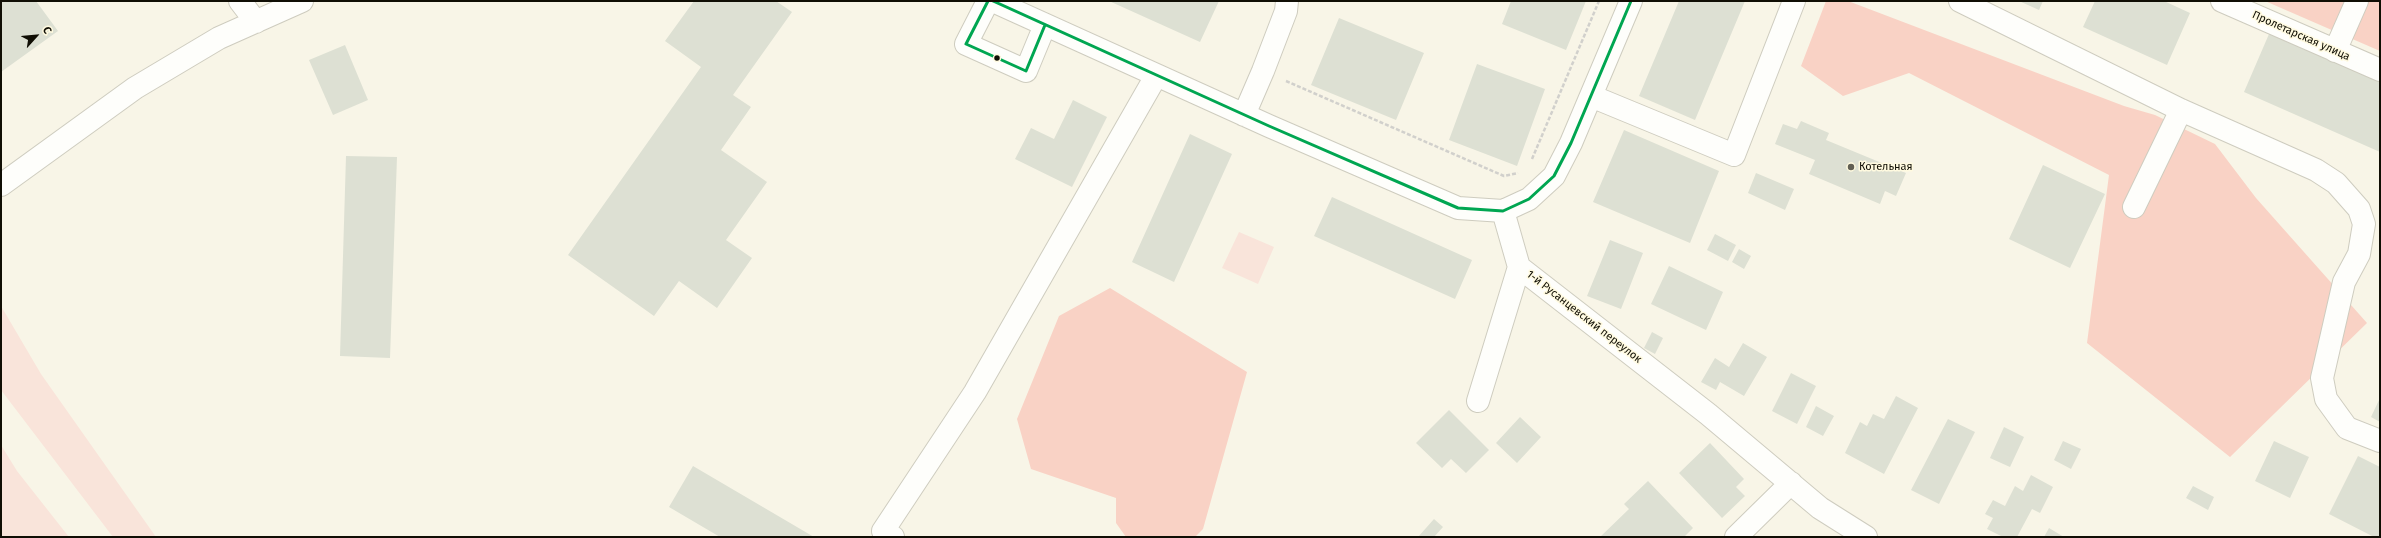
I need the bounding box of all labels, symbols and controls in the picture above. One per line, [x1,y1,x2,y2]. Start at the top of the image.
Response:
street label: Пролетарская улица [2250,8,2352,64]
north arrow [16,16,56,56]
text: С [40,25,54,36]
unlabelled marker [992,53,1002,63]
place label: Котельная [1859,160,1913,174]
marker: Котельная [1846,162,1856,172]
street label: 1-й Русанцевский переулок [1524,268,1644,366]

